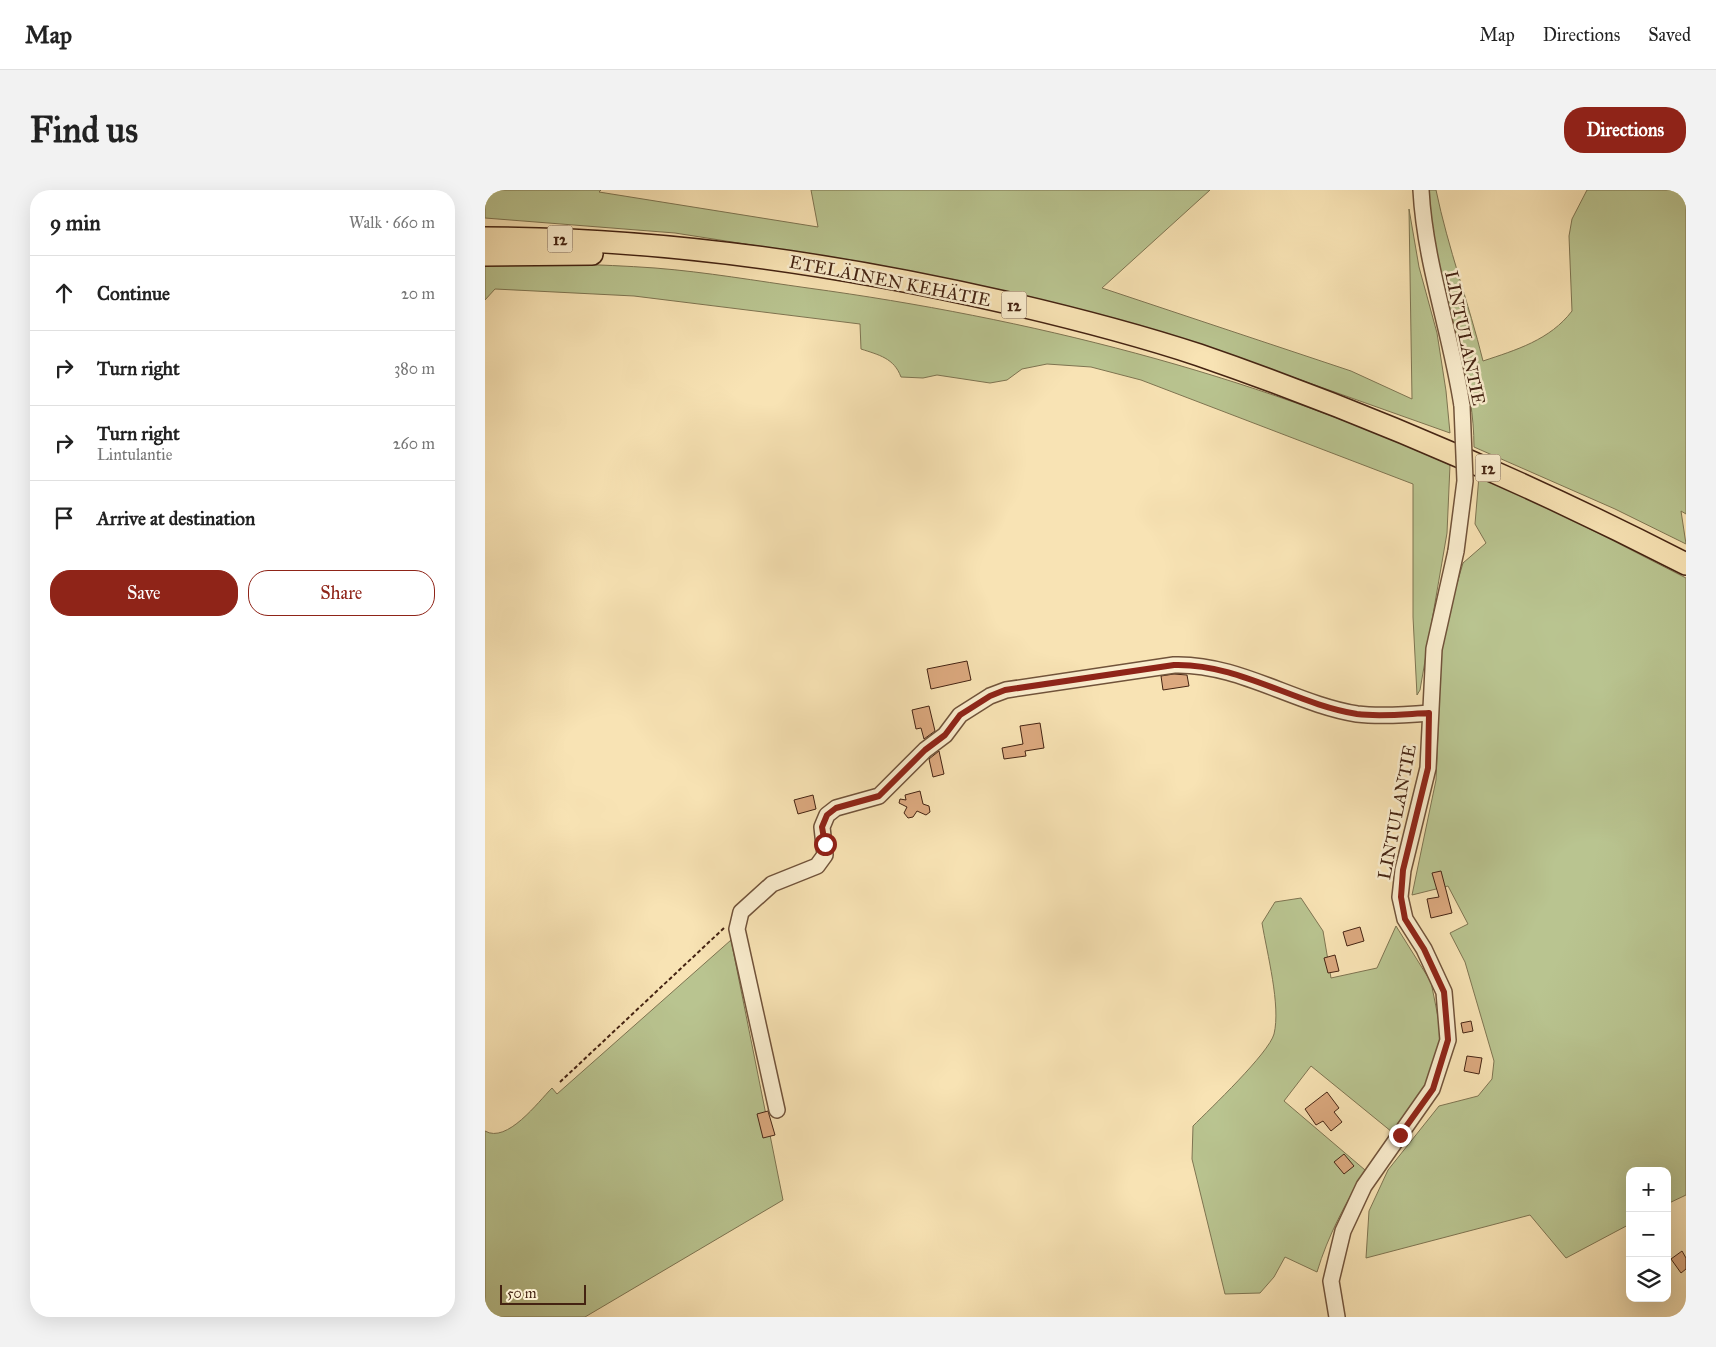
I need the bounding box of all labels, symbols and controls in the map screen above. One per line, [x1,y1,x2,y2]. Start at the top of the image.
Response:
text: Map [25,20,72,50]
text: Map [1479,24,1515,46]
text: Directions [1543,24,1620,46]
text: Saved [1648,24,1691,46]
button: Directions [1564,107,1686,153]
text: Find us [30,109,138,152]
text: 9 min [50,210,101,236]
text: Walk · 660 m [349,213,435,232]
road number: 12 [547,226,573,252]
street label: ETELÄINEN KEHÄTIE [787,251,993,311]
street label: LINTULANTIE [1440,269,1490,407]
icon: ahead [50,279,78,307]
text: Continue [97,282,170,305]
text: 20 m [401,284,435,303]
road number: 12 [1001,292,1027,318]
icon: right [50,354,78,382]
text: Turn right [97,357,180,380]
text: 380 m [394,359,435,378]
text: Turn right [97,422,180,445]
icon: right [50,429,78,457]
text: 260 m [393,434,435,453]
text: Lintulantie [97,445,172,464]
road number: 12 [1475,454,1501,482]
icon: arrive [50,504,78,532]
text: Arrive at destination [97,507,255,530]
button: Save [50,570,238,616]
button: Share [248,570,435,616]
street label: LINTULANTIE [1373,743,1421,881]
route start [814,833,837,856]
route end [1389,1124,1412,1147]
map controls [1626,1167,1671,1302]
button: + [1626,1167,1671,1212]
button: − [1626,1212,1671,1257]
button: layers [1626,1257,1671,1302]
scale bar [500,1282,586,1305]
text: 50 m [507,1285,536,1302]

